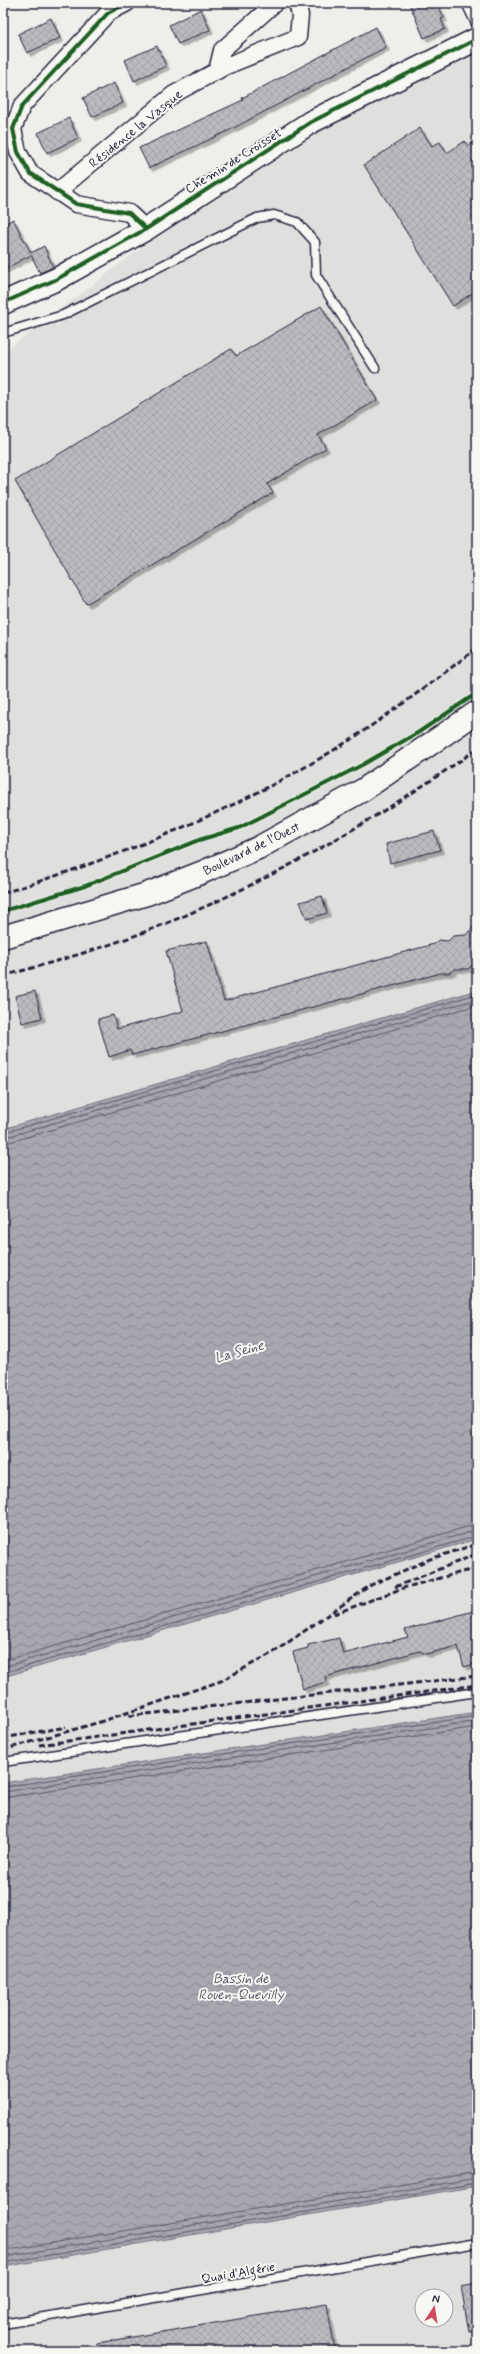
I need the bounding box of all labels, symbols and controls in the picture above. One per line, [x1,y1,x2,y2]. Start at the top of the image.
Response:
street label: Résidence la Vasque [86,86,186,172]
street label: Chemin de Croisset [182,125,285,198]
street label: Boulevard de l'Ouest [201,819,303,880]
water label: La Seine [213,1336,267,1368]
water label: Bassin de Rouen-Quevilly [198,1970,285,2004]
street label: Quai d'Algérie [200,2259,277,2290]
north arrow [414,2288,454,2328]
text: N [431,2292,441,2307]

